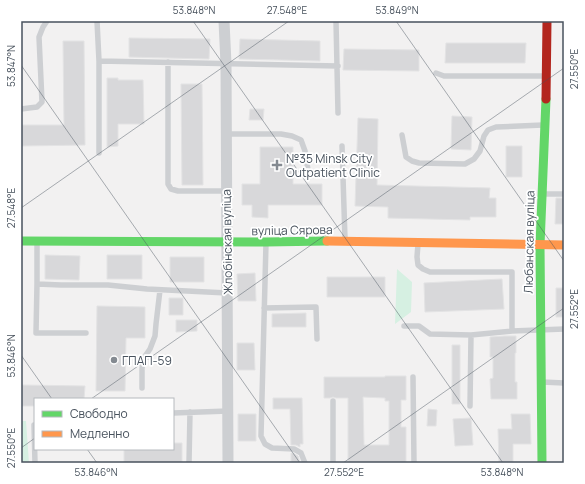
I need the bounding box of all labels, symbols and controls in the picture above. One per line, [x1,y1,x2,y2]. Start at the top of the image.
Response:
text: 53.848°N [173,3,215,17]
text: 27.548°E [267,3,307,17]
text: 53.849°N [376,3,419,17]
text: 53.847°N [4,45,18,87]
text: 27.550°E [567,48,581,89]
place label: №35 Minsk City Outpatient Clinic [286,150,380,181]
marker: №35 Minsk City Outpatient Clinic [271,159,283,171]
text: 27.548°E [4,188,18,228]
street label: Жлобінская вуліца [218,189,236,295]
street label: Любанская вуліца [520,190,538,294]
street label: вуліца Сярова [251,221,333,239]
text: 27.552°E [567,289,581,329]
text: 53.846°N [4,334,18,378]
place label: ГПАП-59 [122,352,172,369]
marker: ГПАП-59 [109,355,119,365]
legend [34,398,174,450]
text: Свободно [70,405,128,422]
text: Медленно [70,425,130,442]
text: 27.550°E [4,427,18,468]
text: 53.846°N [74,465,118,479]
text: 27.552°E [324,465,364,479]
text: 53.848°N [481,465,523,479]

